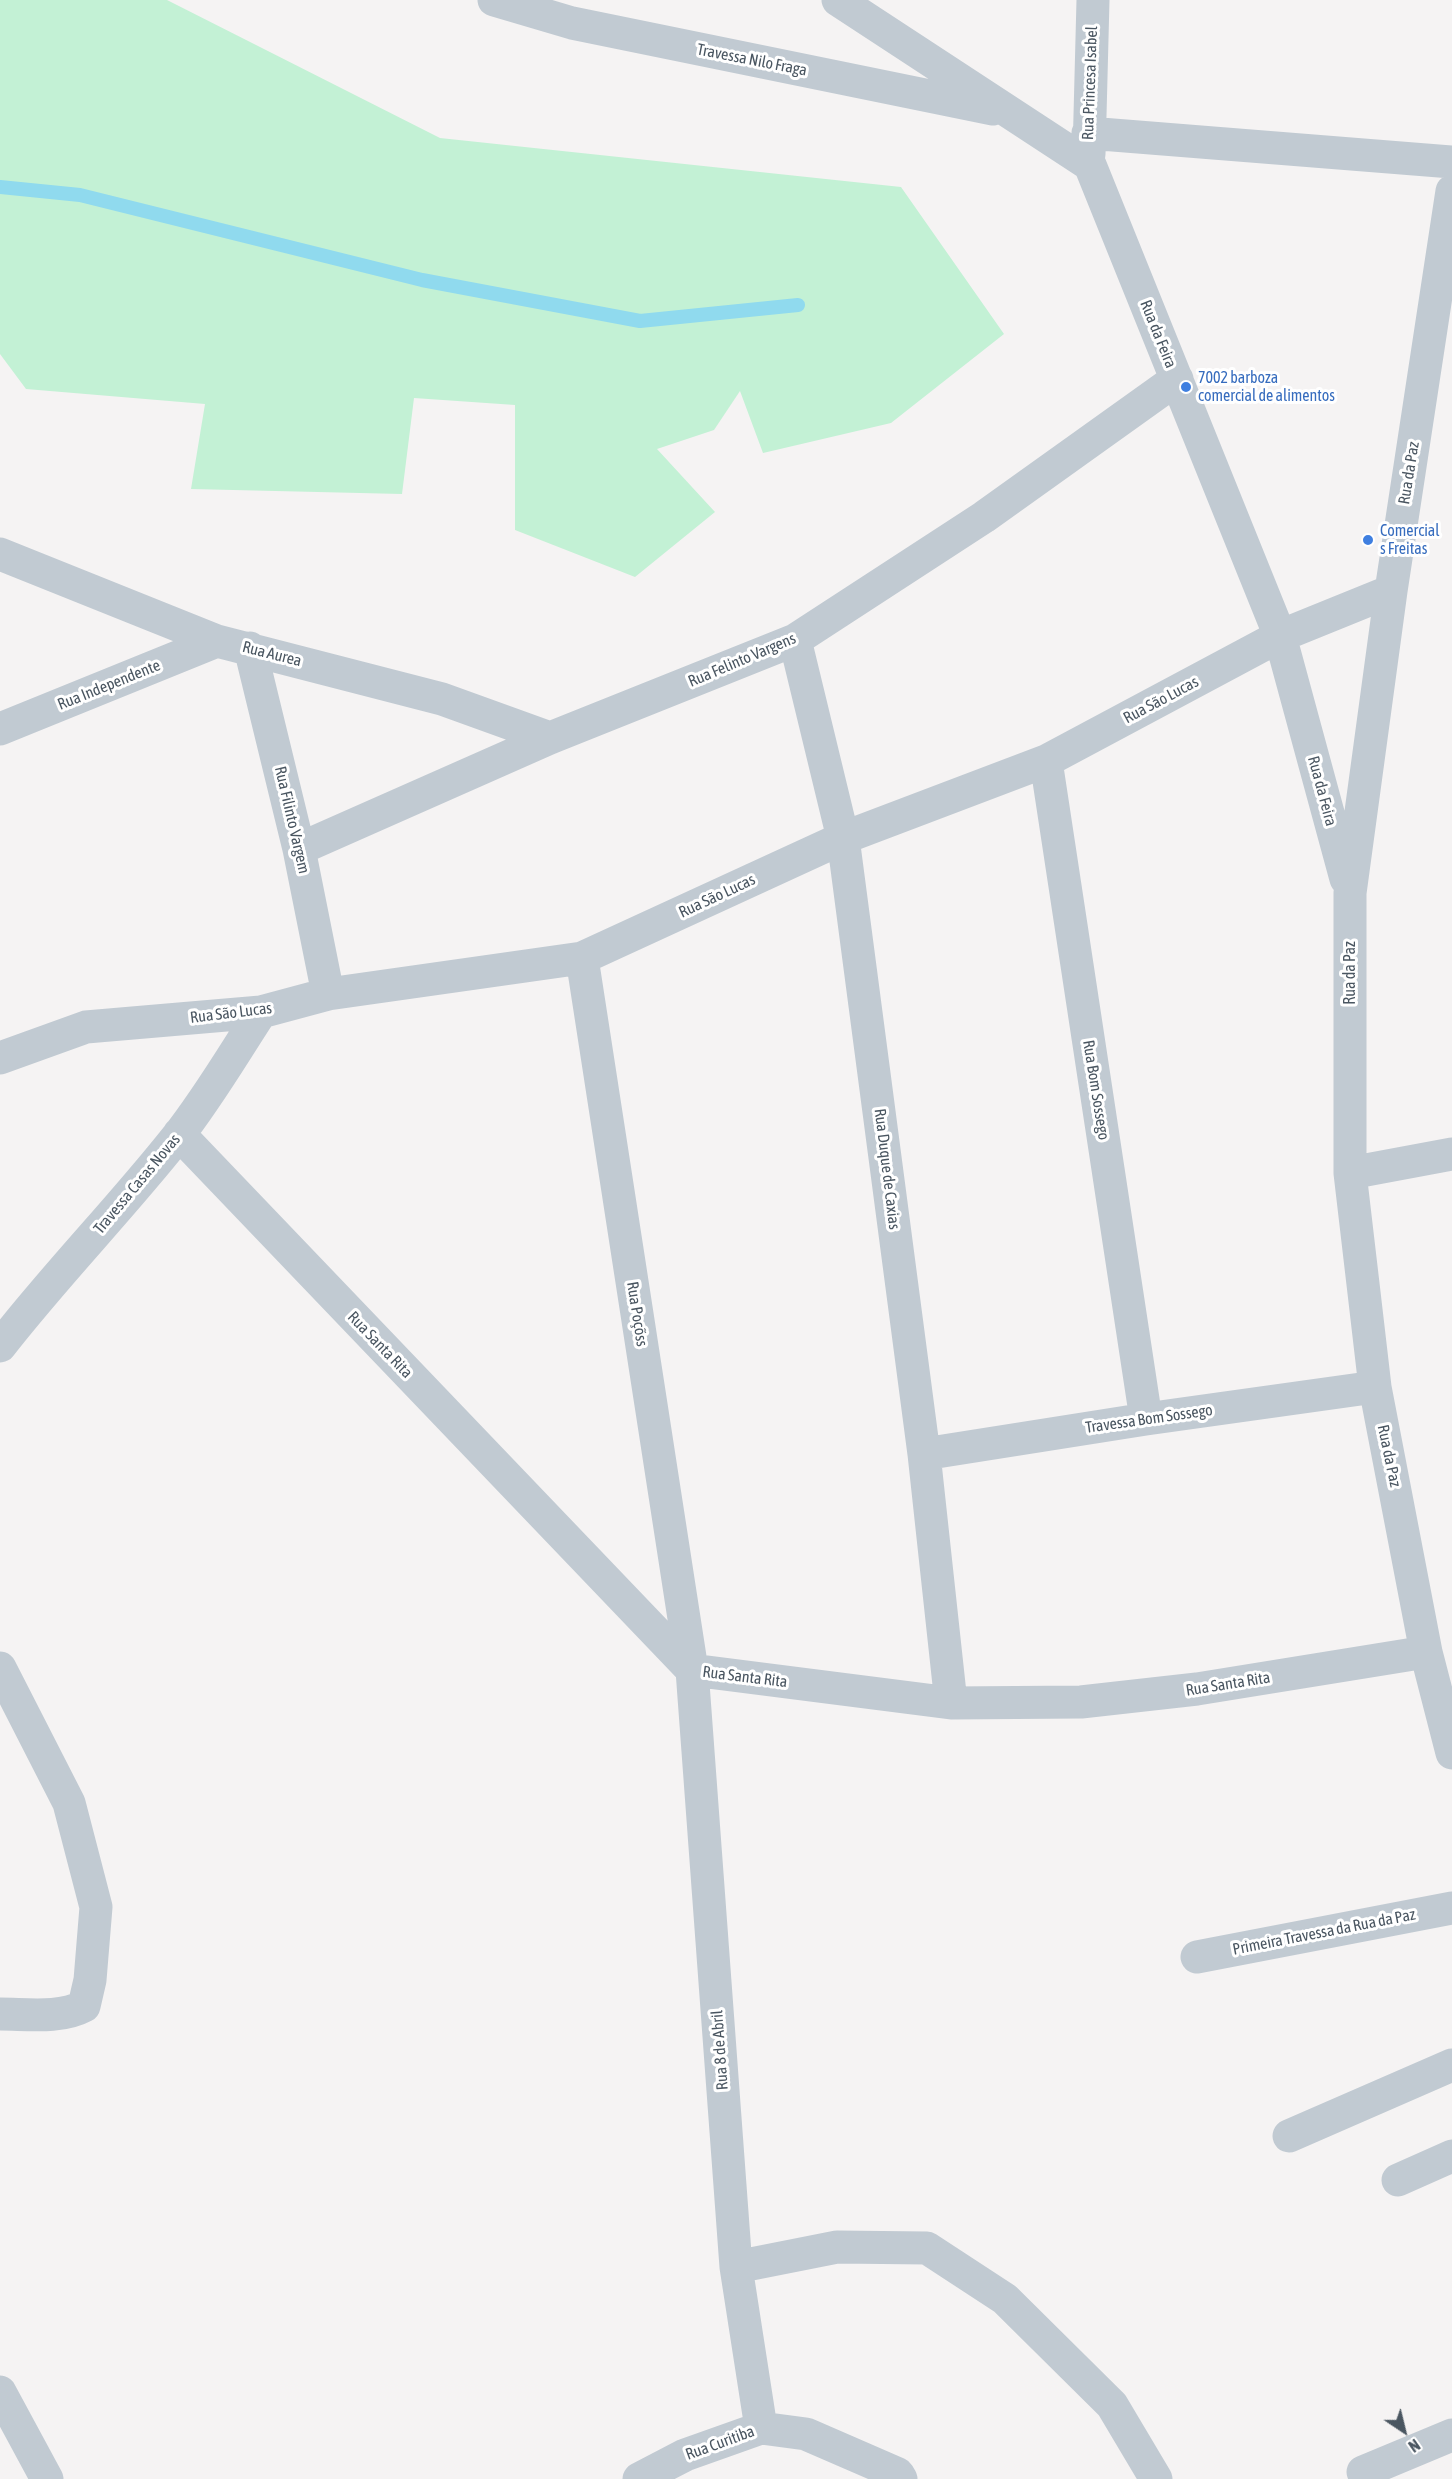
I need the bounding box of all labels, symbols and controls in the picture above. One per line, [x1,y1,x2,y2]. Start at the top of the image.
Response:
street label: Rua Princesa Isabel [1078,26,1102,140]
street label: Travessa Nilo Fraga [695,40,809,80]
street label: Rua da Feira [1136,297,1180,371]
place label: 7002 barboza comercial de alimentos [1198,368,1335,406]
marker: 7002 barboza comercial de alimentos [1179,380,1193,394]
street label: Rua da Paz [1395,440,1423,506]
place label: Comercial s Freitas [1380,521,1440,559]
marker: Comercial s Freitas [1361,533,1375,547]
street label: Rua Felinto Vargens [685,629,799,691]
street label: Rua Aurea [240,637,304,671]
street label: Rua Independente [55,656,163,714]
street label: Rua São Lucas [1120,672,1202,728]
street label: Rua da Feira [1303,754,1341,828]
street label: Rua Filinto Vargem [270,764,314,876]
street label: Rua São Lucas [676,870,758,922]
street label: Rua da Paz [1340,941,1360,1005]
street label: Rua São Lucas [189,998,273,1028]
street label: Rua Bom Sossego [1079,1039,1113,1141]
street label: Rua Duque de Caxias [870,1107,904,1231]
street label: Travessa Casas Novas [90,1130,184,1238]
street label: Rua Poçõss [622,1280,652,1348]
street label: Rua Santa Rita [343,1308,417,1382]
street label: Travessa Bom Sossego [1084,1401,1214,1437]
street label: Rua da Paz [1373,1423,1405,1489]
street label: Rua Santa Rita [702,1662,788,1692]
street label: Rua Santa Rita [1184,1668,1272,1700]
street label: Primeira Travessa da Rua da Paz [1231,1905,1417,1959]
street label: Rua 8 de Abril [708,2009,732,2091]
north arrow [1374,2401,1434,2461]
street label: Rua Curitiba [683,2422,757,2464]
text: N [1405,2436,1423,2456]

